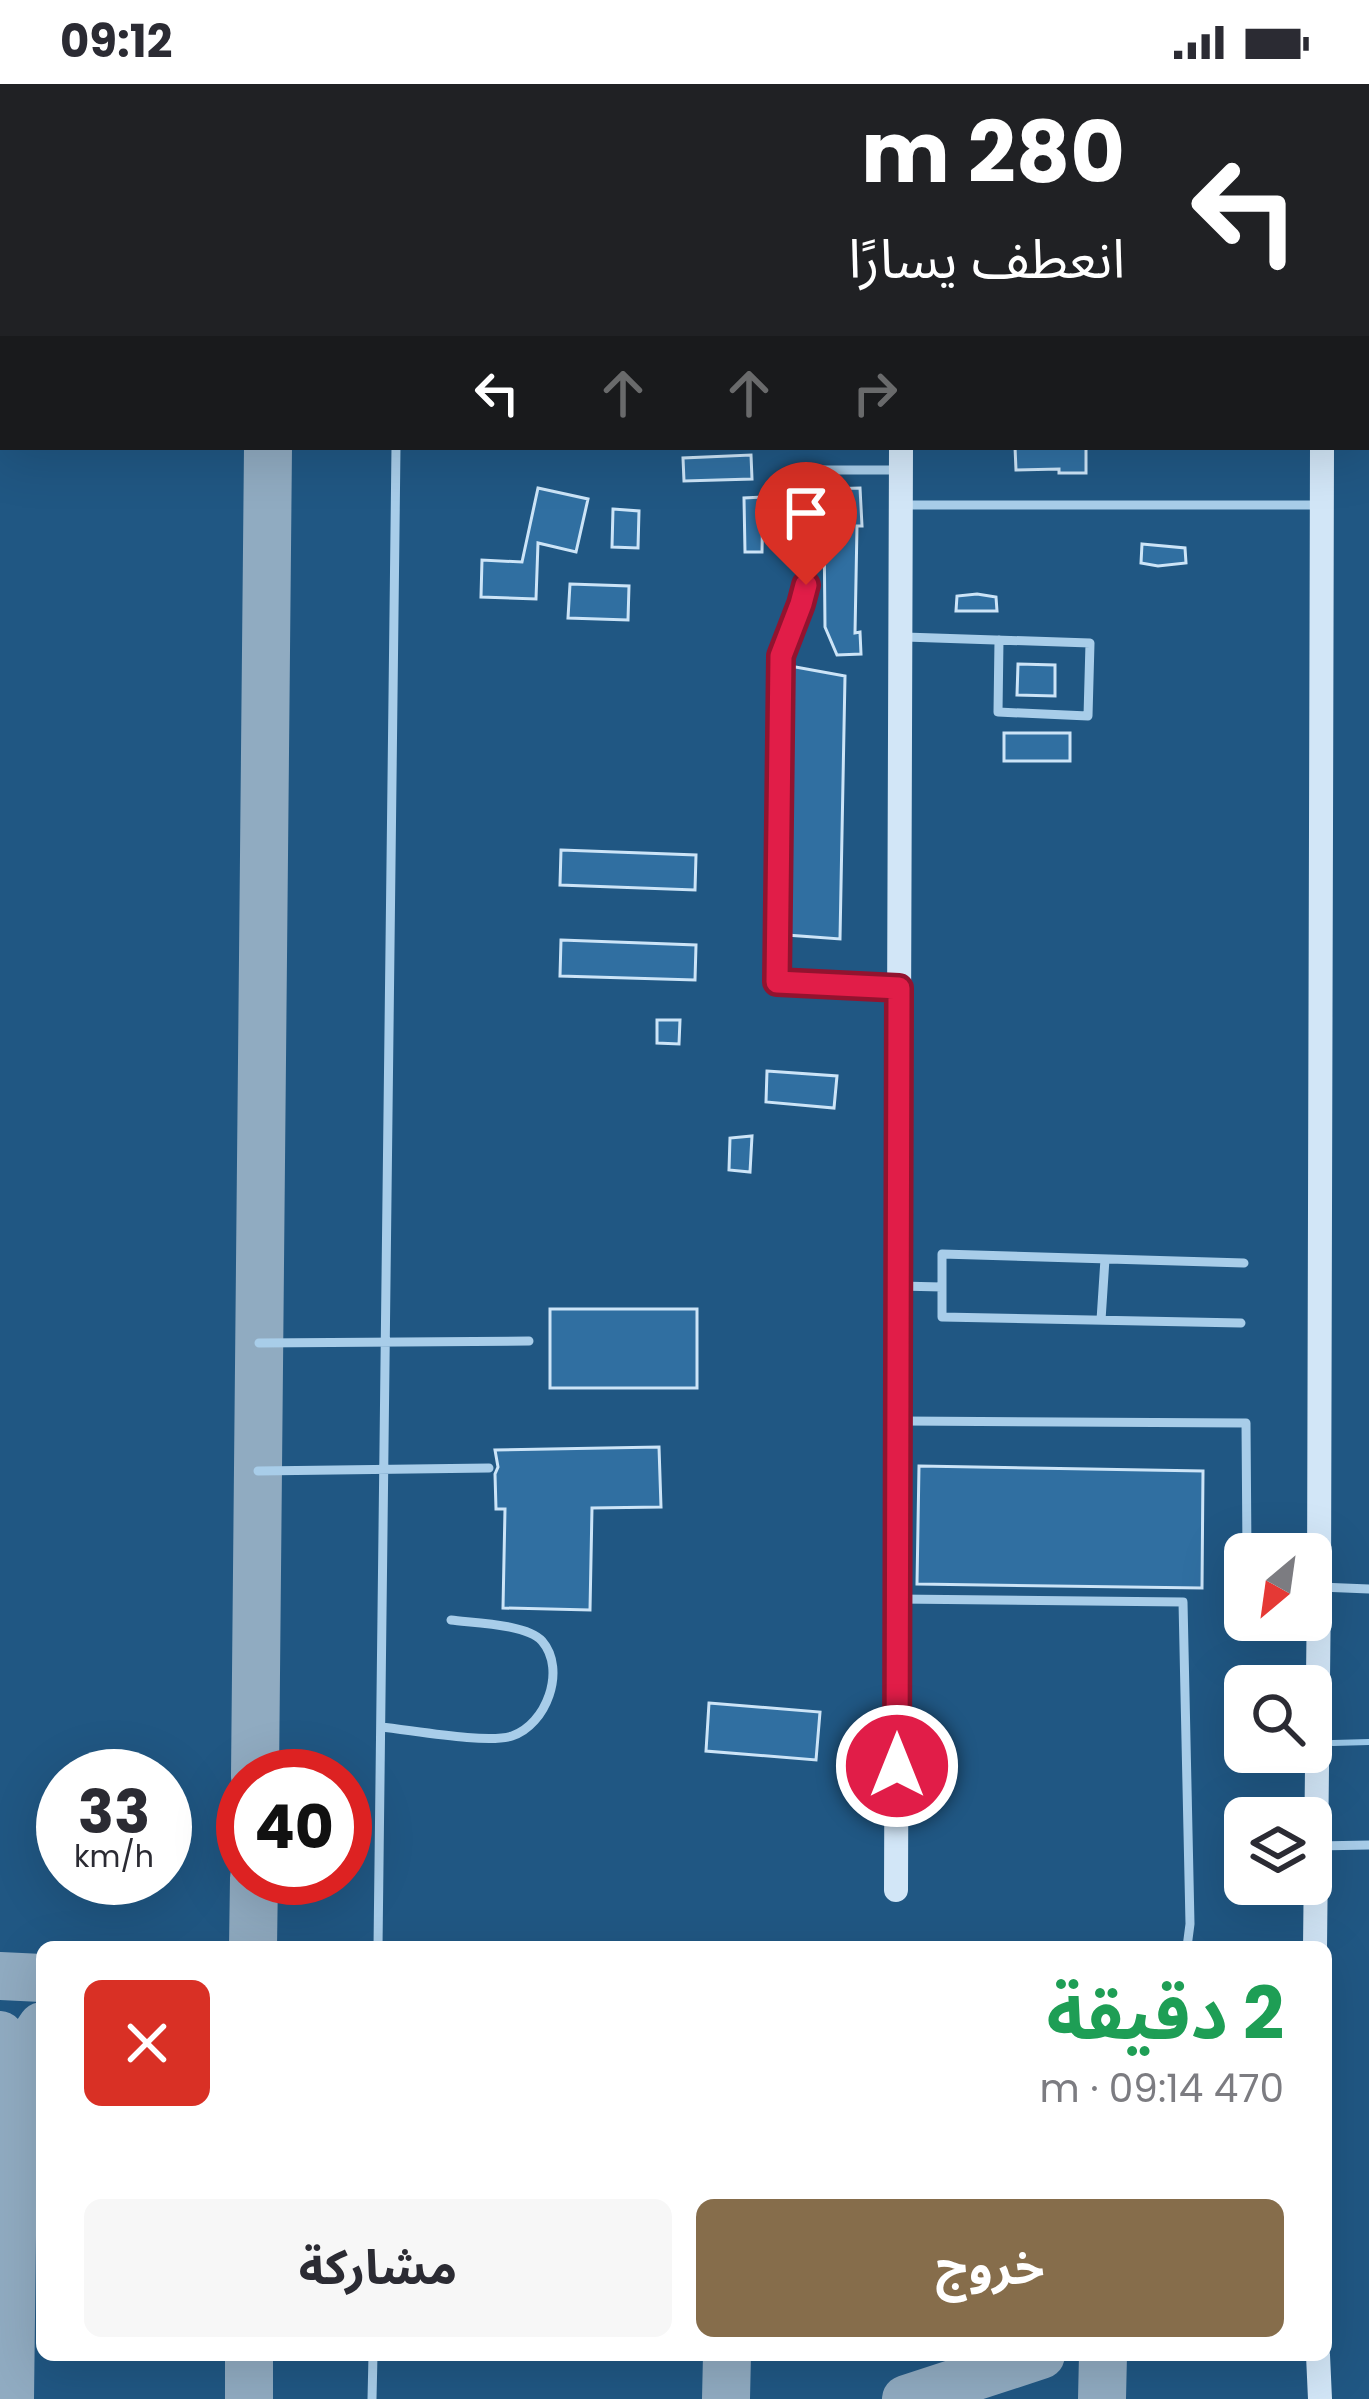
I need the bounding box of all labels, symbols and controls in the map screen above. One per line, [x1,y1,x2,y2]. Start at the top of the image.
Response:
text: 09:12 [60,10,172,73]
text: 280 m [861,94,1125,211]
icon: left [1167,132,1323,288]
text: انعطف يسارًا [848,221,1125,297]
icon: left [464,360,530,426]
icon: ahead [590,360,656,426]
icon: ahead [716,360,782,426]
icon: right [842,360,908,426]
pin [755,462,857,585]
icon: arrive [773,480,839,546]
north arrow [1224,1533,1332,1641]
map controls [1224,1533,1332,1905]
button: search [1224,1665,1332,1773]
position arrow [834,1703,960,1829]
speed limit sign: 40 [216,1749,372,1905]
text: 33 [78,1770,150,1854]
button: layers [1224,1797,1332,1905]
text: km/h [74,1835,154,1878]
text: 2 دقيقة [1046,1963,1284,2064]
button: close [84,1980,210,2106]
text: 470 m · 09:14 [1040,2061,1284,2116]
button: مشاركة [84,2199,672,2337]
button: خروج [696,2199,1284,2337]

